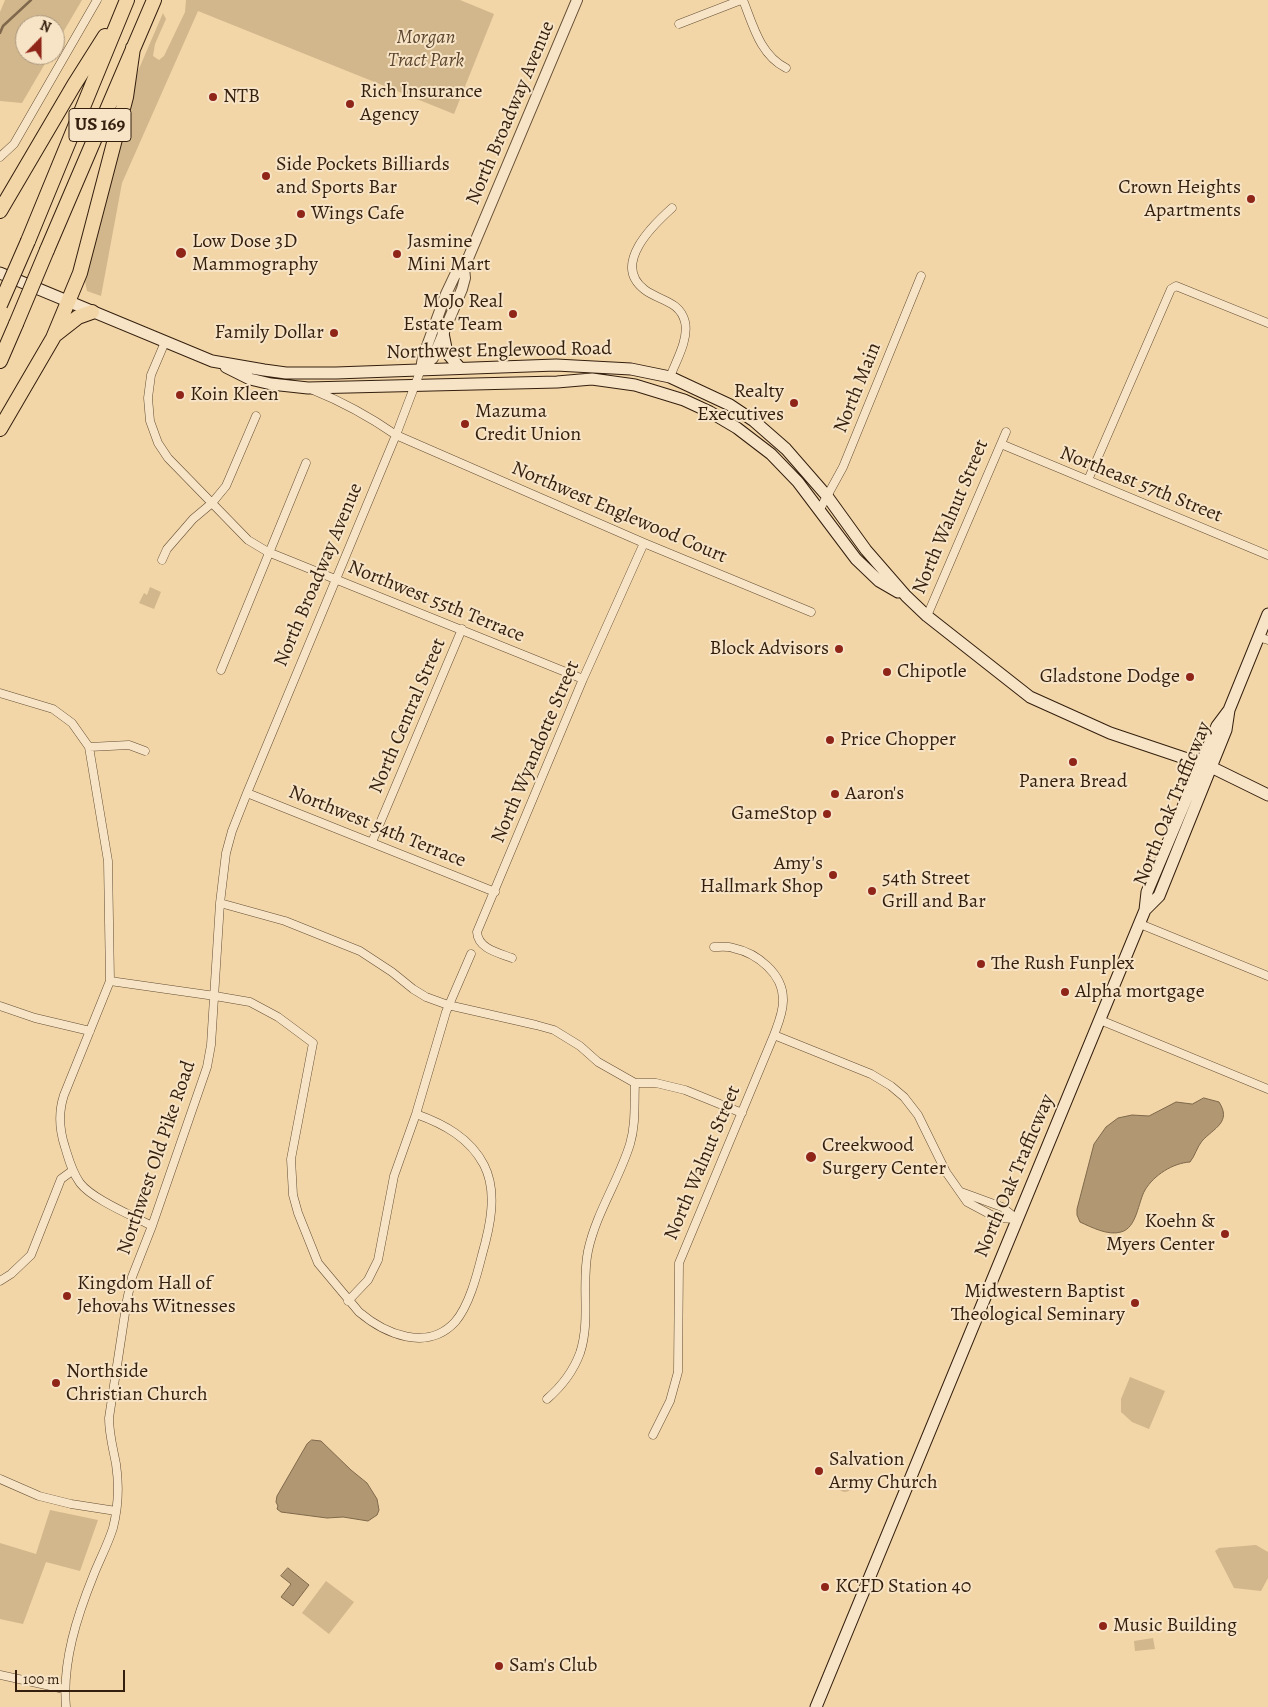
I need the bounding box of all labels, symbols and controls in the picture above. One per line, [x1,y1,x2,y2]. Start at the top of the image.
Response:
north arrow [15,15,65,65]
text: N [37,16,54,37]
street label: North Broadway Avenue [461,18,561,208]
park label: Morgan Tract Park [388,26,464,73]
place label: Rich Insurance Agency [360,80,482,127]
place label: NTB [223,85,260,109]
marker: NTB [207,91,219,103]
marker: Rich Insurance Agency [344,98,356,110]
road number: US 169 [69,108,131,142]
place label: Side Pockets Billiards and Sports Bar [276,153,450,200]
marker: Side Pockets Billiards and Sports Bar [260,170,272,182]
place label: Crown Heights Apartments [1118,176,1241,223]
marker: Crown Heights Apartments [1245,193,1257,205]
place label: Wings Cafe [311,202,404,226]
marker: Wings Cafe [295,208,307,220]
place label: Low Dose 3D Mammography [192,230,318,277]
place label: Jasmine Mini Mart [407,230,490,277]
marker: Low Dose 3D Mammography [174,246,188,260]
marker: Jasmine Mini Mart [391,248,403,260]
place label: MoJo Real Estate Team [403,290,503,337]
marker: MoJo Real Estate Team [507,308,519,320]
place label: Family Dollar [215,321,324,345]
marker: Family Dollar [328,327,340,339]
street label: Northwest Englewood Road [386,337,612,365]
street label: North Main [829,339,887,437]
place label: Realty Executives [697,380,784,427]
place label: Koin Kleen [190,383,279,407]
marker: Koin Kleen [174,389,186,401]
marker: Realty Executives [788,397,800,409]
place label: Mazuma Credit Union [475,400,581,447]
marker: Mazuma Credit Union [459,418,471,430]
street label: North Walnut Street [908,436,994,598]
street label: Northeast 57th Street [1056,441,1226,529]
street label: Northwest Englewood Court [508,457,730,569]
street label: North Broadway Avenue [269,480,369,670]
street label: Northwest 55th Terrace [344,556,528,648]
street label: North Central Street [364,635,452,797]
place label: Block Advisors [709,637,829,661]
marker: Block Advisors [833,643,845,655]
street label: North Wyandotte Street [487,657,585,847]
place label: Chipotle [897,660,967,684]
place label: Gladstone Dodge [1040,665,1180,689]
marker: Chipotle [881,666,893,678]
marker: Gladstone Dodge [1184,671,1196,683]
street label: North Oak Trafficway [1129,718,1217,890]
place label: Price Chopper [840,728,956,752]
marker: Price Chopper [824,734,836,746]
marker: Panera Bread [1067,756,1079,768]
place label: Panera Bread [1019,770,1127,794]
street label: Northwest 54th Terrace [285,780,469,874]
place label: Aaron's [845,782,904,806]
marker: Aaron's [829,788,841,800]
place label: GameStop [731,802,817,826]
marker: GameStop [821,808,833,820]
place label: Amy's Hallmark Shop [700,852,823,899]
place label: 54th Street Grill and Bar [882,867,986,914]
marker: Amy's Hallmark Shop [827,869,839,881]
marker: 54th Street Grill and Bar [866,885,878,897]
place label: The Rush Funplex [991,952,1134,976]
marker: The Rush Funplex [975,958,987,970]
place label: Alpha mortgage [1075,980,1205,1004]
marker: Alpha mortgage [1059,986,1071,998]
street label: Northwest Old Pike Road [112,1058,202,1258]
street label: North Walnut Street [660,1082,746,1244]
street label: North Oak Trafficway [970,1091,1060,1261]
place label: Creekwood Surgery Center [822,1134,946,1181]
marker: Creekwood Surgery Center [804,1150,818,1164]
place label: Koehn & Myers Center [1106,1210,1215,1257]
marker: Koehn & Myers Center [1219,1228,1231,1240]
place label: Kingdom Hall of Jehovahs Witnesses [77,1272,236,1319]
place label: Midwestern Baptist Theological Seminary [951,1280,1125,1327]
marker: Kingdom Hall of Jehovahs Witnesses [61,1290,73,1302]
marker: Midwestern Baptist Theological Seminary [1129,1297,1141,1309]
place label: Northside Christian Church [66,1360,208,1407]
marker: Northside Christian Church [50,1377,62,1389]
place label: Salvation Army Church [829,1448,938,1495]
marker: Salvation Army Church [813,1465,825,1477]
place label: KCFD Station 40 [835,1575,971,1599]
marker: KCFD Station 40 [819,1581,831,1593]
place label: Music Building [1113,1614,1237,1638]
marker: Music Building [1097,1620,1109,1632]
place label: Sam's Club [509,1654,597,1678]
scale bar [18,1660,128,1692]
marker: Sam's Club [493,1660,505,1672]
text: 100 m [23,1669,60,1689]

